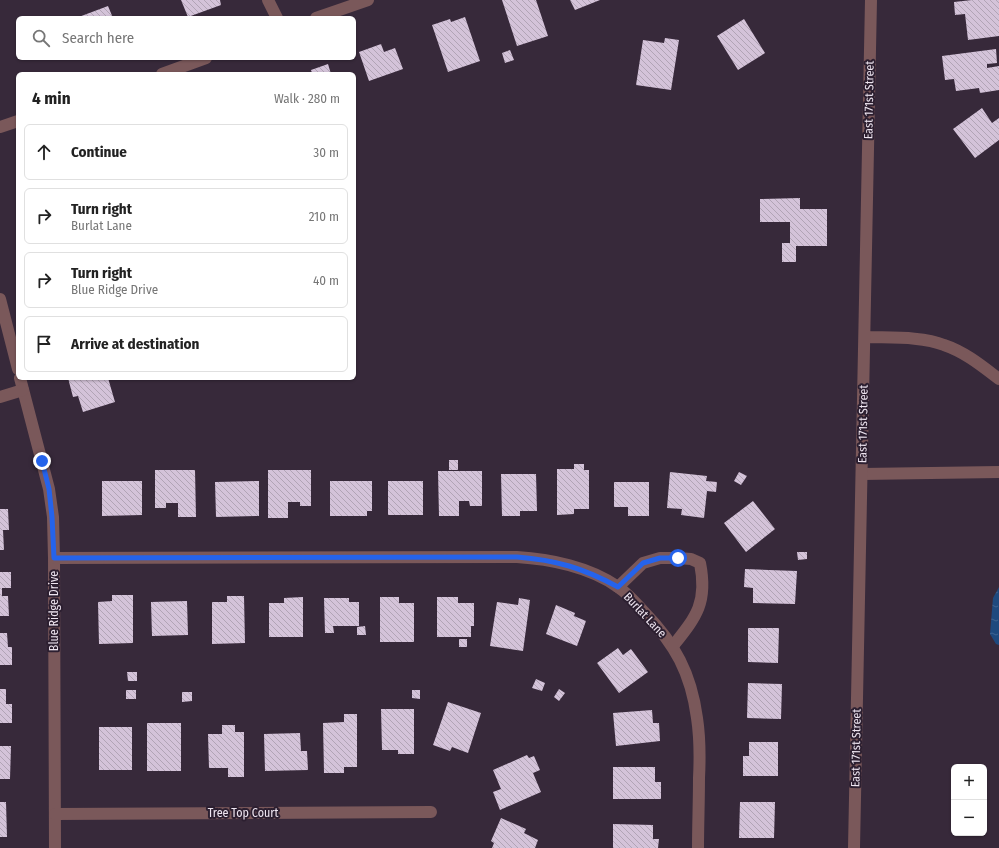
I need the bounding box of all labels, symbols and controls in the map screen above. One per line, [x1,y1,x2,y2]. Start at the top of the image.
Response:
search box [16,16,356,60]
icon: search [30,27,52,49]
text: Search here [62,29,134,47]
street label: East 171st Street [861,61,877,139]
text: 4 min [32,88,71,109]
text: Walk · 280 m [274,91,340,106]
icon: ahead [33,141,55,163]
text: Continue [71,143,127,161]
text: 30 m [313,145,339,160]
text: Turn right [71,200,132,218]
icon: right [33,205,55,227]
text: 210 m [309,209,339,224]
text: Burlat Lane [71,218,132,233]
text: Turn right [71,264,132,282]
icon: right [33,269,55,291]
text: 40 m [313,273,339,288]
text: Blue Ridge Drive [71,282,158,297]
icon: arrive [33,333,55,355]
text: Arrive at destination [71,335,199,353]
street label: East 171st Street [855,385,871,463]
route end [33,452,51,470]
route start [669,549,687,567]
street label: Blue Ridge Drive [47,571,61,651]
street label: Burlat Lane [621,590,669,640]
street label: East 171st Street [848,709,864,787]
map controls [951,764,987,836]
button: + [951,764,987,800]
button: − [951,800,987,836]
street label: Tree Top Court [208,806,278,820]

